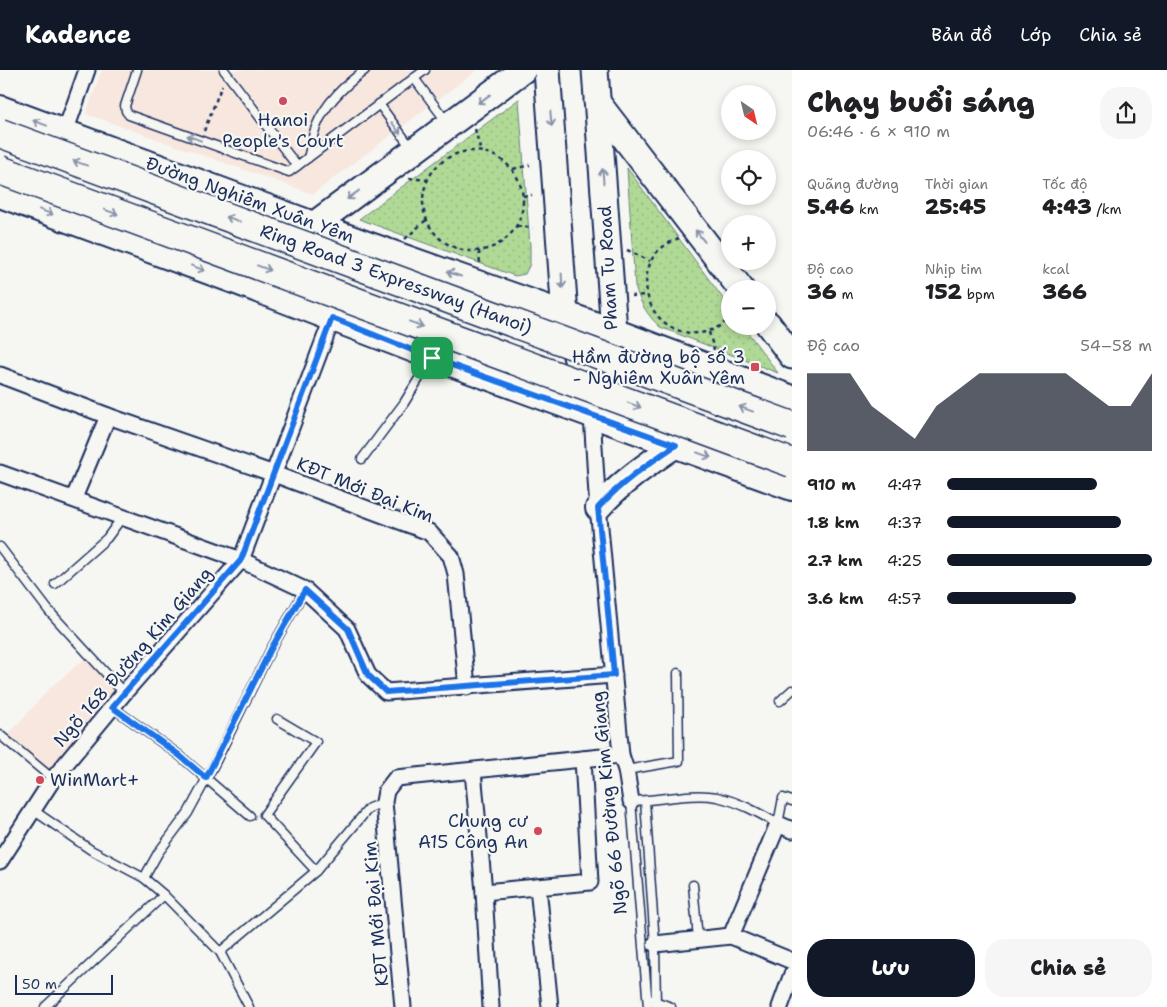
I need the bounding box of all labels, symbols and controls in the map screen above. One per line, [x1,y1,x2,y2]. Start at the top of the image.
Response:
text: Kadence [25,19,131,51]
text: Bản đồ [931,23,992,47]
text: Lớp [1020,23,1051,47]
text: Chia sẻ [1079,23,1142,47]
text: Chạy buổi sáng [807,83,1035,121]
north arrow [721,85,776,140]
map controls [721,85,776,335]
button: share [1100,87,1152,139]
one-way arrow [477,94,491,104]
marker: Hanoi People's Court [277,95,289,107]
place label: Hanoi People's Court [222,108,344,153]
one-way arrow [546,110,556,126]
one-way arrow [32,118,48,127]
one-way arrow [391,121,402,134]
text: 06:46 · 6 × 910 m [807,121,950,142]
one-way arrow [187,133,202,142]
button: locate [721,150,776,205]
street label: Đường Nghiêm Xuân Yêm [143,151,357,249]
one-way arrow [73,157,88,166]
one-way arrow [598,169,607,185]
text: Quãng đường [807,175,899,193]
text: Thời gian [925,175,988,193]
text: Tốc độ [1042,175,1087,193]
one-way arrow [346,190,360,200]
text: 5.46 [807,193,854,221]
text: 25:45 [925,193,986,221]
text: 4:43 [1042,193,1092,221]
text: km [854,200,879,218]
text: /km [1092,200,1122,218]
street label: Pham Tu Road [593,205,623,331]
one-way arrow [103,207,118,217]
one-way arrow [38,208,53,217]
one-way arrow [225,214,241,223]
button: + [721,215,776,270]
street label: Ring Road 3 Expressway (Hanoi) [257,219,535,339]
one-way arrow [695,230,706,243]
text: Độ cao [807,260,853,278]
text: Nhịp tim [925,260,982,278]
text: kcal [1042,260,1070,278]
one-way arrow [190,264,206,273]
one-way arrow [255,264,271,273]
one-way arrow [447,269,462,278]
one-way arrow [558,272,567,288]
text: 36 [807,278,837,306]
text: 152 [925,278,962,306]
text: 366 [1042,278,1087,306]
button: − [721,280,776,335]
text: m [837,285,853,303]
text: bpm [962,285,995,303]
one-way arrow [408,320,423,329]
text: Độ cao [807,335,860,356]
text: 54–58 m [1080,335,1152,356]
pin [411,337,453,379]
icon: arrive [418,344,446,372]
place label: Hầm đường bộ số 3 - Nghiêm Xuân Yêm [572,345,745,390]
marker: Hầm đường bộ số 3 - Nghiêm Xuân Yêm [749,361,761,373]
one-way arrow [626,401,641,410]
one-way arrow [739,404,754,413]
one-way arrow [696,451,711,460]
street label: KĐT Mới Đại Kim [293,452,437,528]
text: 910 m [807,474,856,495]
text: 4:47 [887,474,922,495]
text: 1.8 km [807,512,859,533]
text: 4:37 [887,512,922,533]
text: 2.7 km [807,550,862,571]
text: 4:25 [887,550,922,571]
street label: Ngõ 168 Đường Kim Giang [48,562,218,752]
text: 3.6 km [807,588,864,609]
text: 4:57 [887,588,922,609]
street label: Ngõ 66 Đường Kim Giang [585,690,633,916]
place label: WinMart+ [50,768,140,792]
marker: WinMart+ [34,774,46,786]
place label: Chung cư A15 Công An [418,809,528,854]
marker: Chung cư A15 Công An [532,825,544,837]
street label: KĐT Mới Đại Kim [358,840,394,988]
button: Lưu [807,939,975,997]
button: Chia sẻ [985,939,1152,997]
scale bar [15,972,112,995]
text: 50 m [22,975,57,993]

